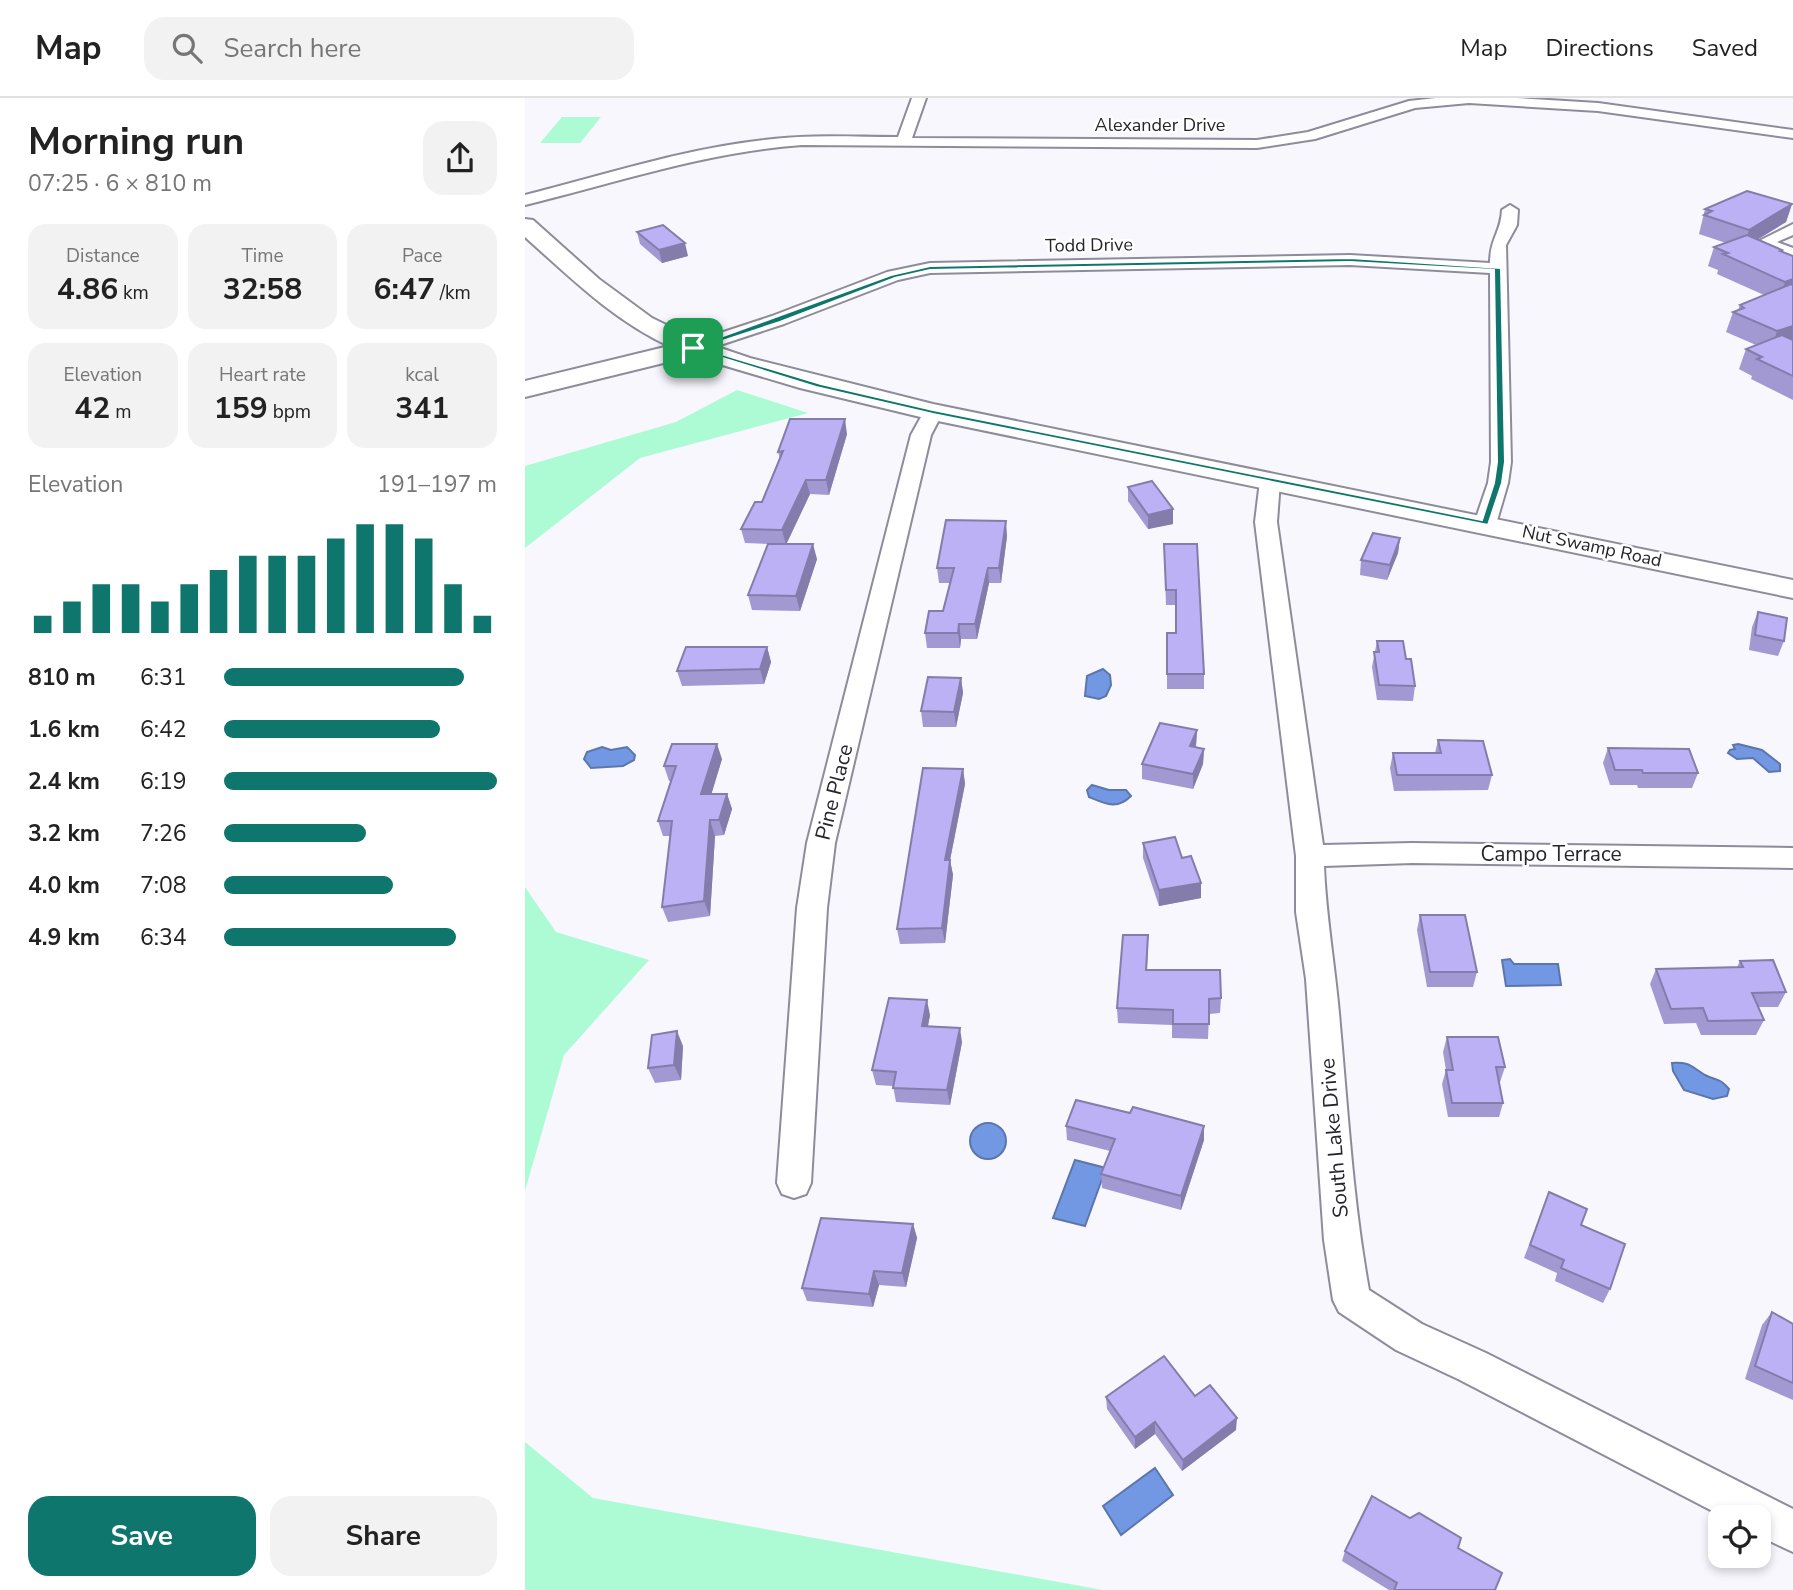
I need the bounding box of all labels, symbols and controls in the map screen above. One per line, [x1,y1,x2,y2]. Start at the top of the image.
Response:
search box [144,17,634,80]
text: Map [35,26,102,71]
icon: search [168,29,206,67]
text: Search here [224,31,361,66]
text: Map [1460,32,1507,64]
text: Directions [1545,32,1654,64]
text: Saved [1692,32,1758,64]
street label: Alexander Drive [1095,113,1225,137]
text: Morning run [28,116,244,167]
button: share [423,121,497,195]
text: 07:25 · 6 × 810 m [28,168,212,199]
street label: Todd Drive [1045,232,1133,258]
text: Distance [66,243,140,269]
text: Time [241,243,284,269]
text: Pace [402,243,442,269]
text: 4.86 [57,269,118,310]
text: 32:58 [223,269,302,310]
text: 6:47 [373,269,435,310]
text: km [118,280,149,306]
text: /km [435,280,471,306]
pin [663,318,723,378]
icon: arrive [674,329,712,367]
text: Elevation [63,362,142,388]
text: Heart rate [219,362,306,388]
text: kcal [405,362,439,388]
text: 42 [74,388,110,429]
text: 159 [214,388,268,429]
text: 341 [395,388,449,429]
text: m [110,399,131,425]
text: bpm [268,399,311,425]
text: Elevation [28,469,123,500]
text: 191–197 m [377,469,497,500]
street label: Nut Swamp Road [1520,519,1664,573]
text: 810 m [28,662,96,693]
text: 6:31 [140,662,187,693]
text: 1.6 km [28,714,100,745]
text: 6:42 [140,714,187,745]
street label: Pine Place [809,741,859,843]
text: 2.4 km [28,766,100,797]
text: 6:19 [140,766,187,797]
text: 3.2 km [28,818,100,849]
text: 7:26 [140,818,187,849]
street label: Campo Terrace [1480,840,1622,868]
text: 4.0 km [28,870,100,901]
text: 7:08 [140,870,187,901]
text: 4.9 km [28,922,100,953]
text: 6:34 [140,922,187,953]
street label: South Lake Drive [1313,1057,1355,1219]
button: Save [28,1496,256,1576]
button: Share [270,1496,497,1576]
map controls [1708,1505,1771,1568]
button: locate [1708,1505,1771,1568]

